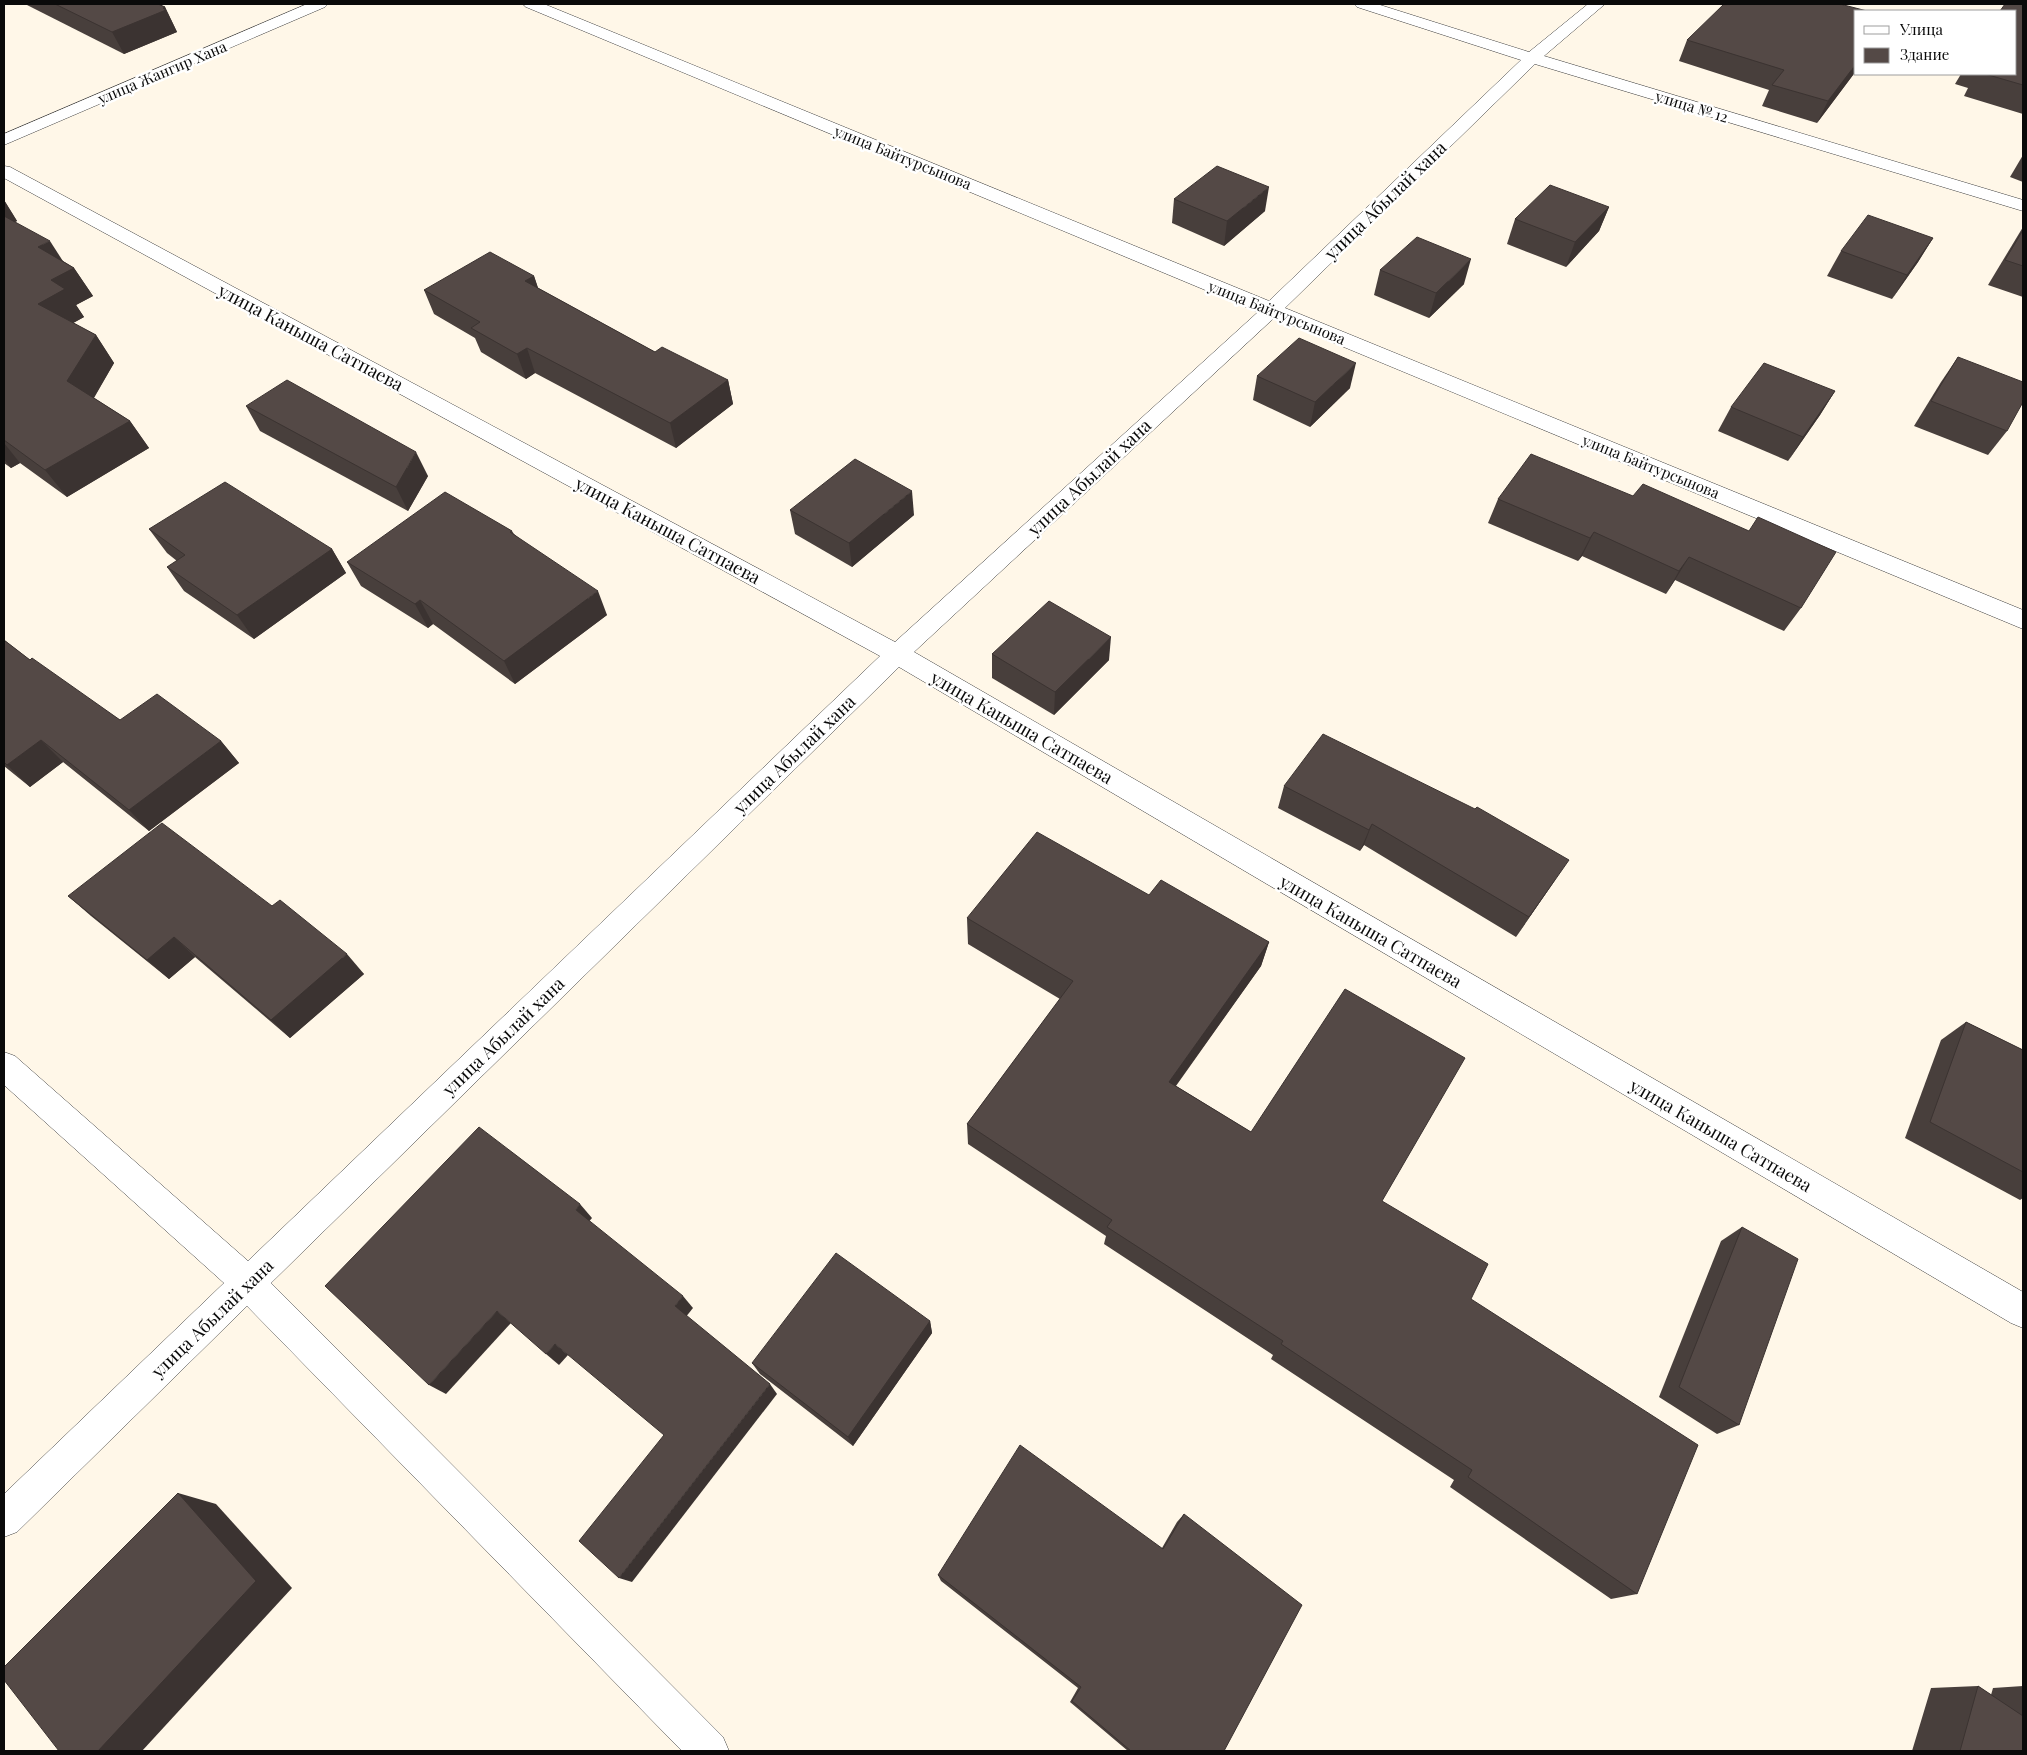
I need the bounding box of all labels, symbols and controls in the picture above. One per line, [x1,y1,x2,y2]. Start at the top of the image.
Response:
legend [1854,10,2017,75]
text: Улица [1899,19,1943,39]
street label: улица Жангир Хана [94,36,230,109]
text: Здание [1900,44,1949,64]
street label: улица № 12 [1652,85,1731,127]
street label: улица Байтурсынова [830,120,975,194]
street label: улица Абылай хана [1318,135,1451,265]
street label: улица Байтурсынова [1204,275,1349,349]
street label: улица Каныша Сатпаева [213,277,408,396]
street label: улица Абылай хана [1021,413,1156,541]
street label: улица Байтурсынова [1578,429,1723,503]
street label: улица Каныша Сатпаева [570,470,765,589]
street label: улица Каныша Сатпаева [926,664,1118,789]
street label: улица Абылай хана [727,689,860,819]
street label: улица Каныша Сатпаева [1275,868,1467,993]
street label: улица Абылай хана [436,971,569,1101]
street label: улица Каныша Сатпаева [1625,1072,1817,1197]
street label: улица Абылай хана [145,1253,278,1383]

